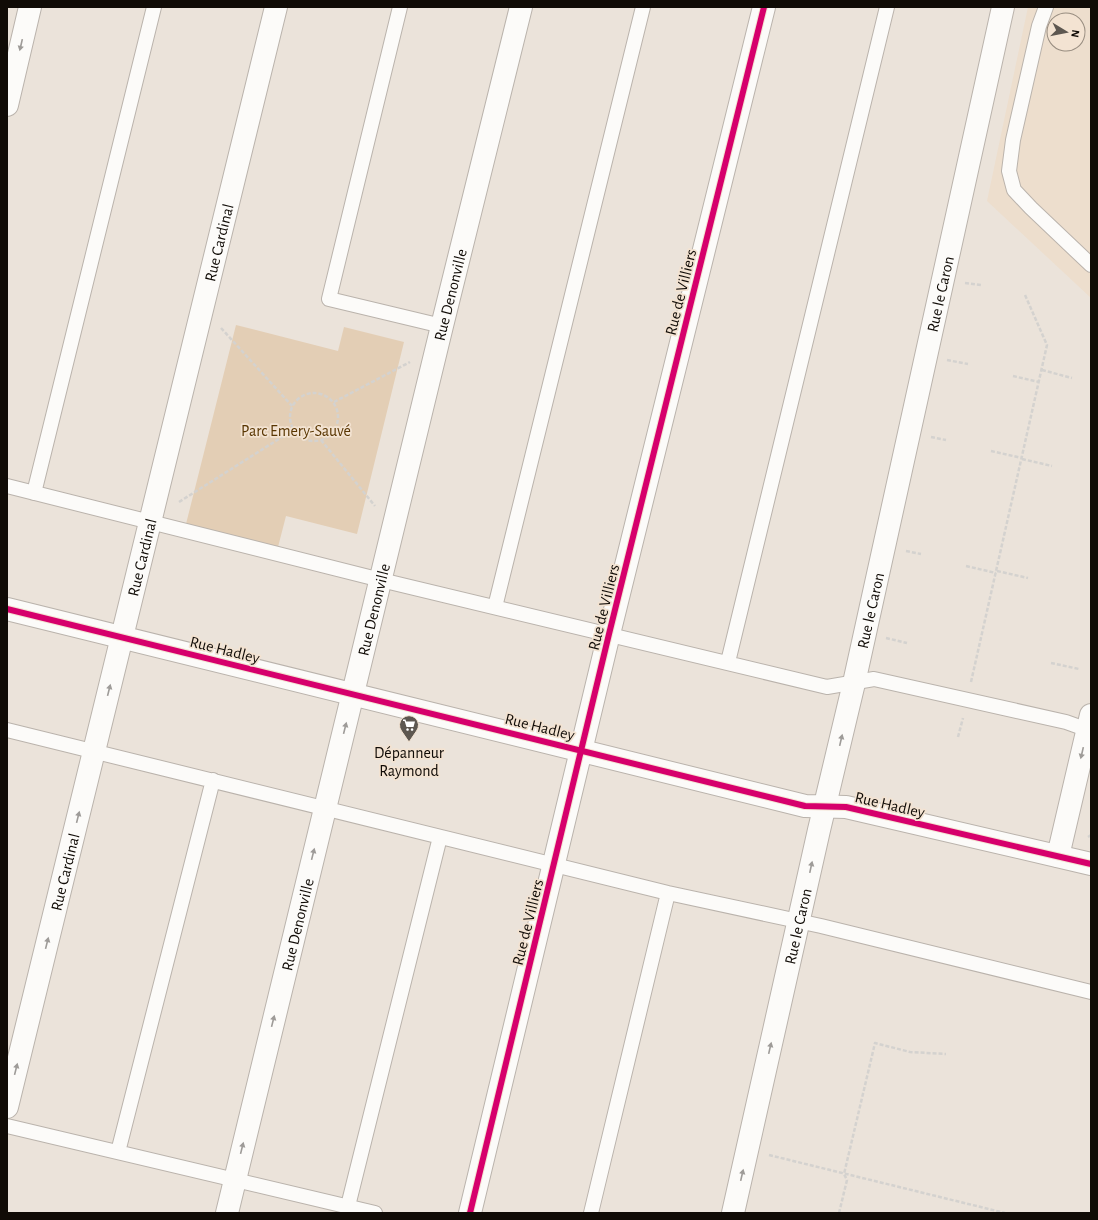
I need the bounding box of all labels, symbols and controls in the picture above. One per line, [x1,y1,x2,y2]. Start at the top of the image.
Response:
north arrow [1046,12,1086,52]
text: N [1069,29,1081,38]
one-way arrow [18,39,24,51]
street label: Rue Cardinal [202,202,237,283]
street label: Rue Denonville [432,247,470,343]
street label: Rue de Villiers [663,247,699,337]
street label: Rue le Caron [925,255,957,334]
park label: Parc Emery-Sauvé [241,423,351,440]
street label: Rue Cardinal [125,517,160,598]
street label: Rue Denonville [355,562,393,657]
street label: Rue de Villiers [586,562,622,652]
street label: Rue le Caron [855,571,887,650]
street label: Rue Hadley [188,634,261,667]
one-way arrow [107,684,113,697]
street label: Rue Hadley [503,711,576,744]
supermarket icon: Dépanneur Raymond [398,714,420,742]
one-way arrow [342,722,348,734]
one-way arrow [838,734,844,746]
place label: Dépanneur Raymond [374,745,445,780]
one-way arrow [1079,747,1085,759]
street label: Rue Hadley [853,789,926,822]
one-way arrow [75,810,81,822]
street label: Rue Cardinal [48,832,83,913]
one-way arrow [310,848,316,860]
one-way arrow [808,860,814,873]
street label: Rue Denonville [279,877,317,972]
street label: Rue de Villiers [510,877,546,967]
street label: Rue le Caron [782,887,815,966]
one-way arrow [44,937,50,949]
one-way arrow [270,1015,276,1028]
one-way arrow [768,1042,774,1054]
one-way arrow [14,1063,20,1075]
one-way arrow [240,1142,246,1154]
one-way arrow [739,1169,745,1181]

